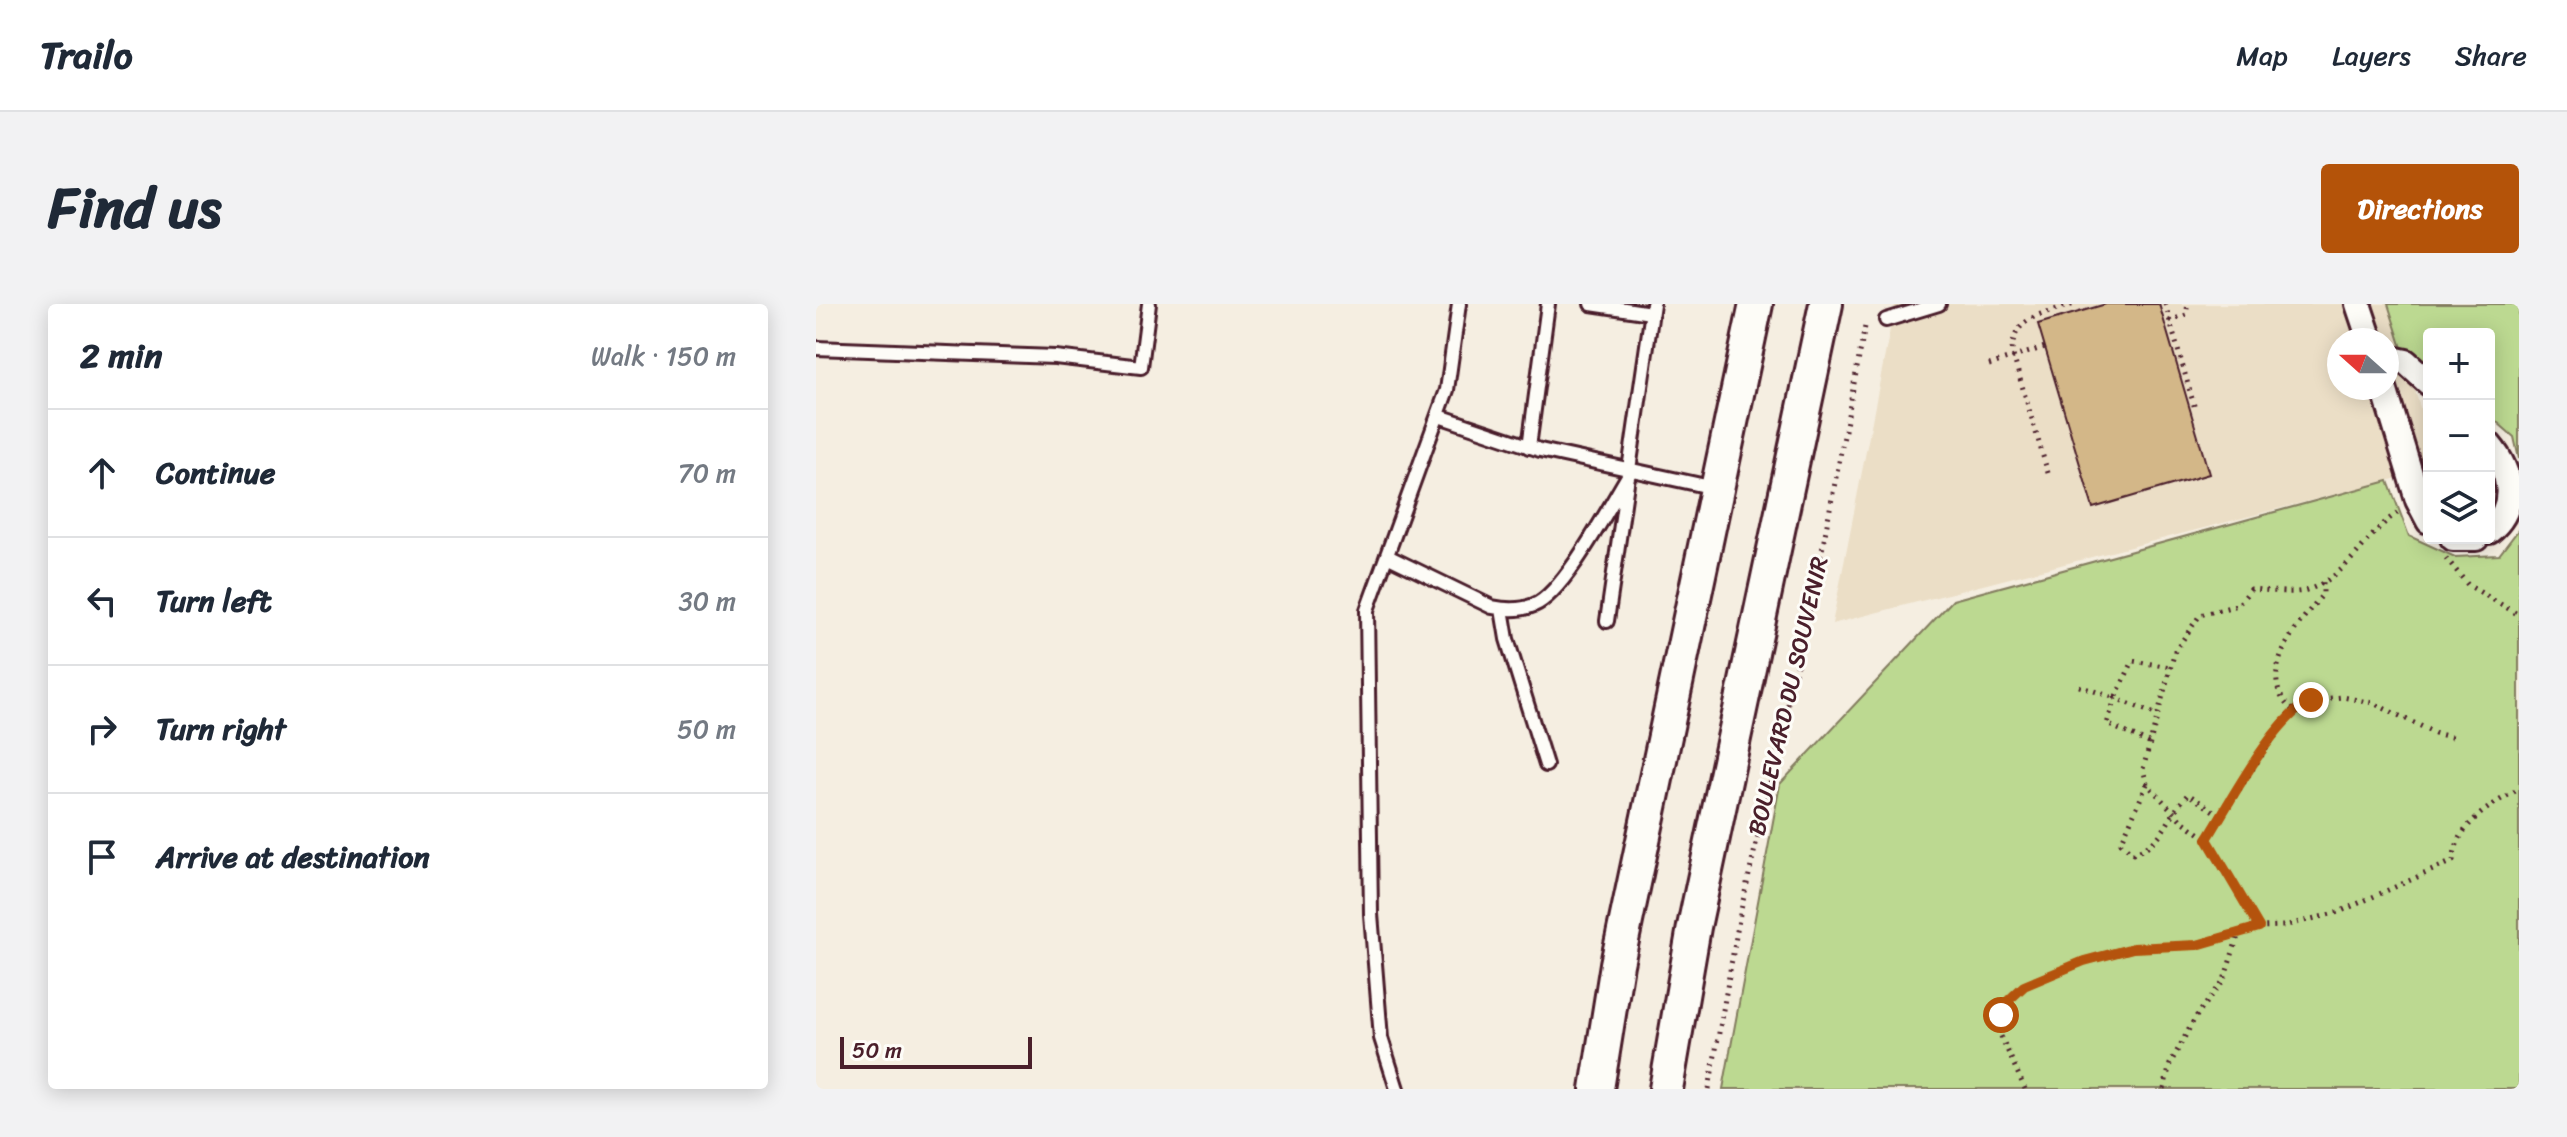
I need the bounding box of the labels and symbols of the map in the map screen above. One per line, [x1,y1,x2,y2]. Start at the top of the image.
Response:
north arrow [2327,328,2399,400]
street label: BOULEVARD DU SOUVENIR [1735,552,1841,840]
route end [2293,682,2329,718]
route start [1983,997,2019,1033]
scale bar [840,1033,1032,1069]

